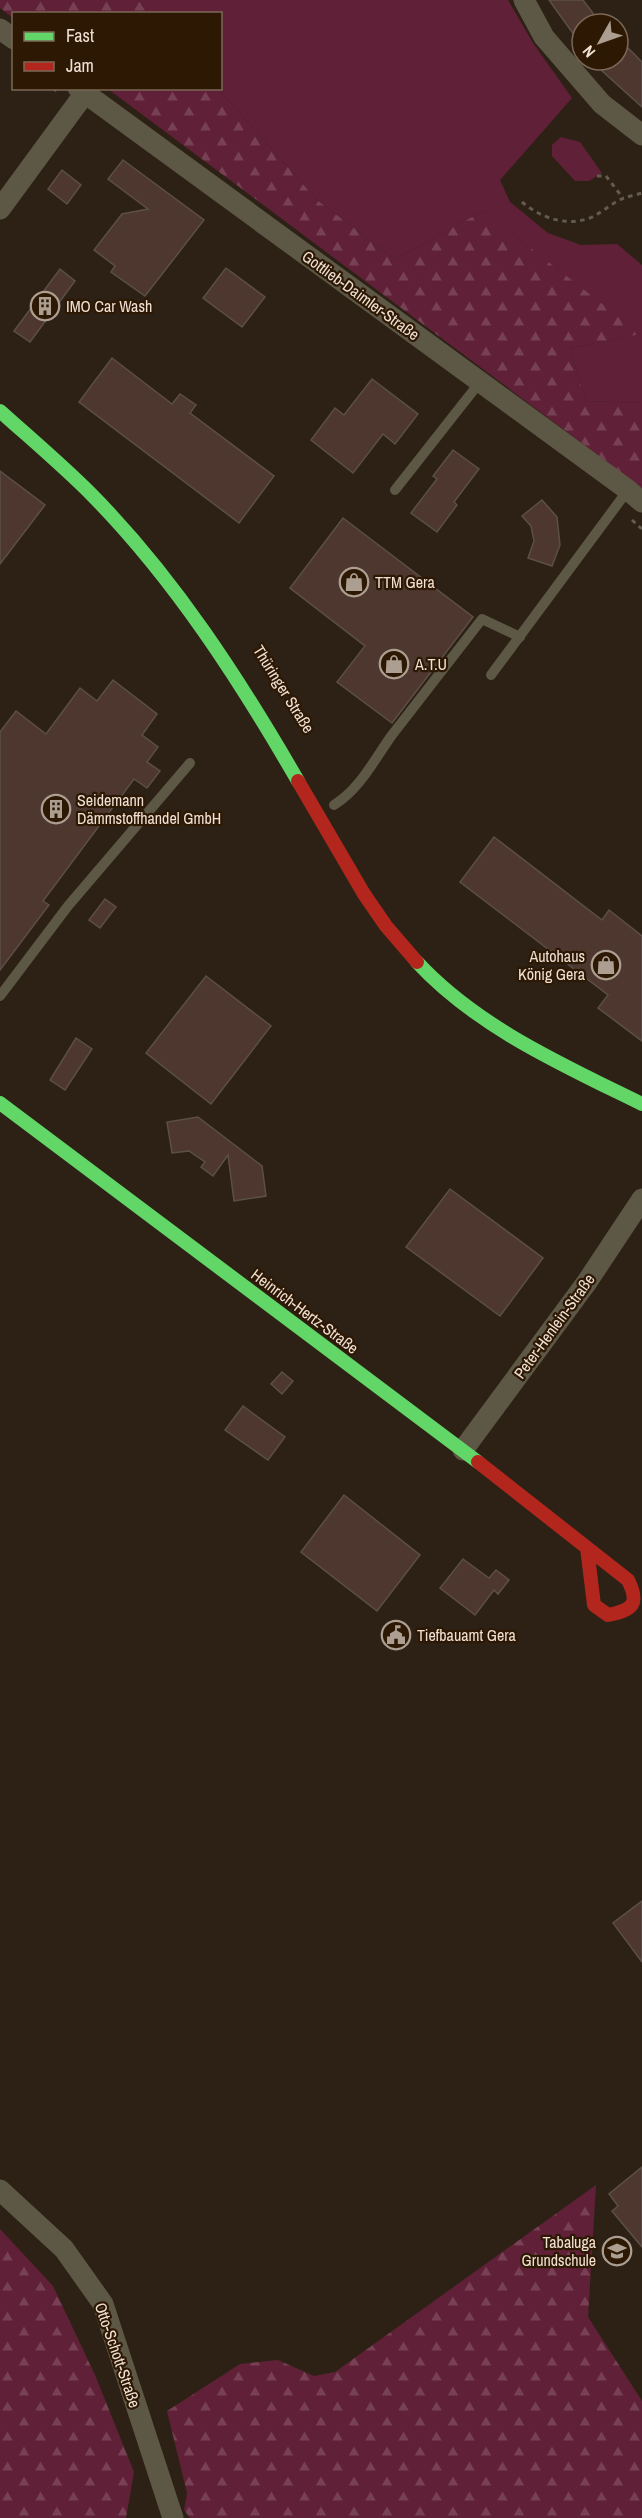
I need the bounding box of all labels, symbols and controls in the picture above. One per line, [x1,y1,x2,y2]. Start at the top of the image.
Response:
legend [12,12,222,90]
north arrow [570,12,630,72]
text: Fast [66,23,94,48]
text: N [577,41,600,62]
text: Jam [66,53,94,78]
street label: Gottlieb-Daimler-Straße [298,245,424,345]
building icon: IMO Car Wash [29,290,61,322]
place label: IMO Car Wash [66,295,152,317]
shop icon: TTM Gera [338,566,370,598]
place label: TTM Gera [375,571,435,593]
street label: Thüringer Straße [248,641,320,737]
shop icon: A.T.U [378,648,410,680]
place label: A.T.U [414,653,447,675]
place label: Seidemann Dämmstoffhandel GmbH [77,789,221,829]
building icon: Seidemann Dämmstoffhandel GmbH [40,793,72,825]
place label: Autohaus König Gera [518,945,586,985]
shop icon: Autohaus König Gera [590,949,622,981]
street label: Heinrich-Hertz-Straße [247,1263,363,1359]
street label: Peter-Henlein-Straße [508,1269,600,1383]
public building icon: Tiefbauamt Gera [380,1619,412,1651]
place label: Tiefbauamt Gera [417,1624,517,1646]
place label: Tabaluga Grundschule [522,2231,597,2271]
school or university icon: Tabaluga Grundschule [601,2235,633,2267]
street label: Otto-Schott-Straße [90,2299,146,2411]

